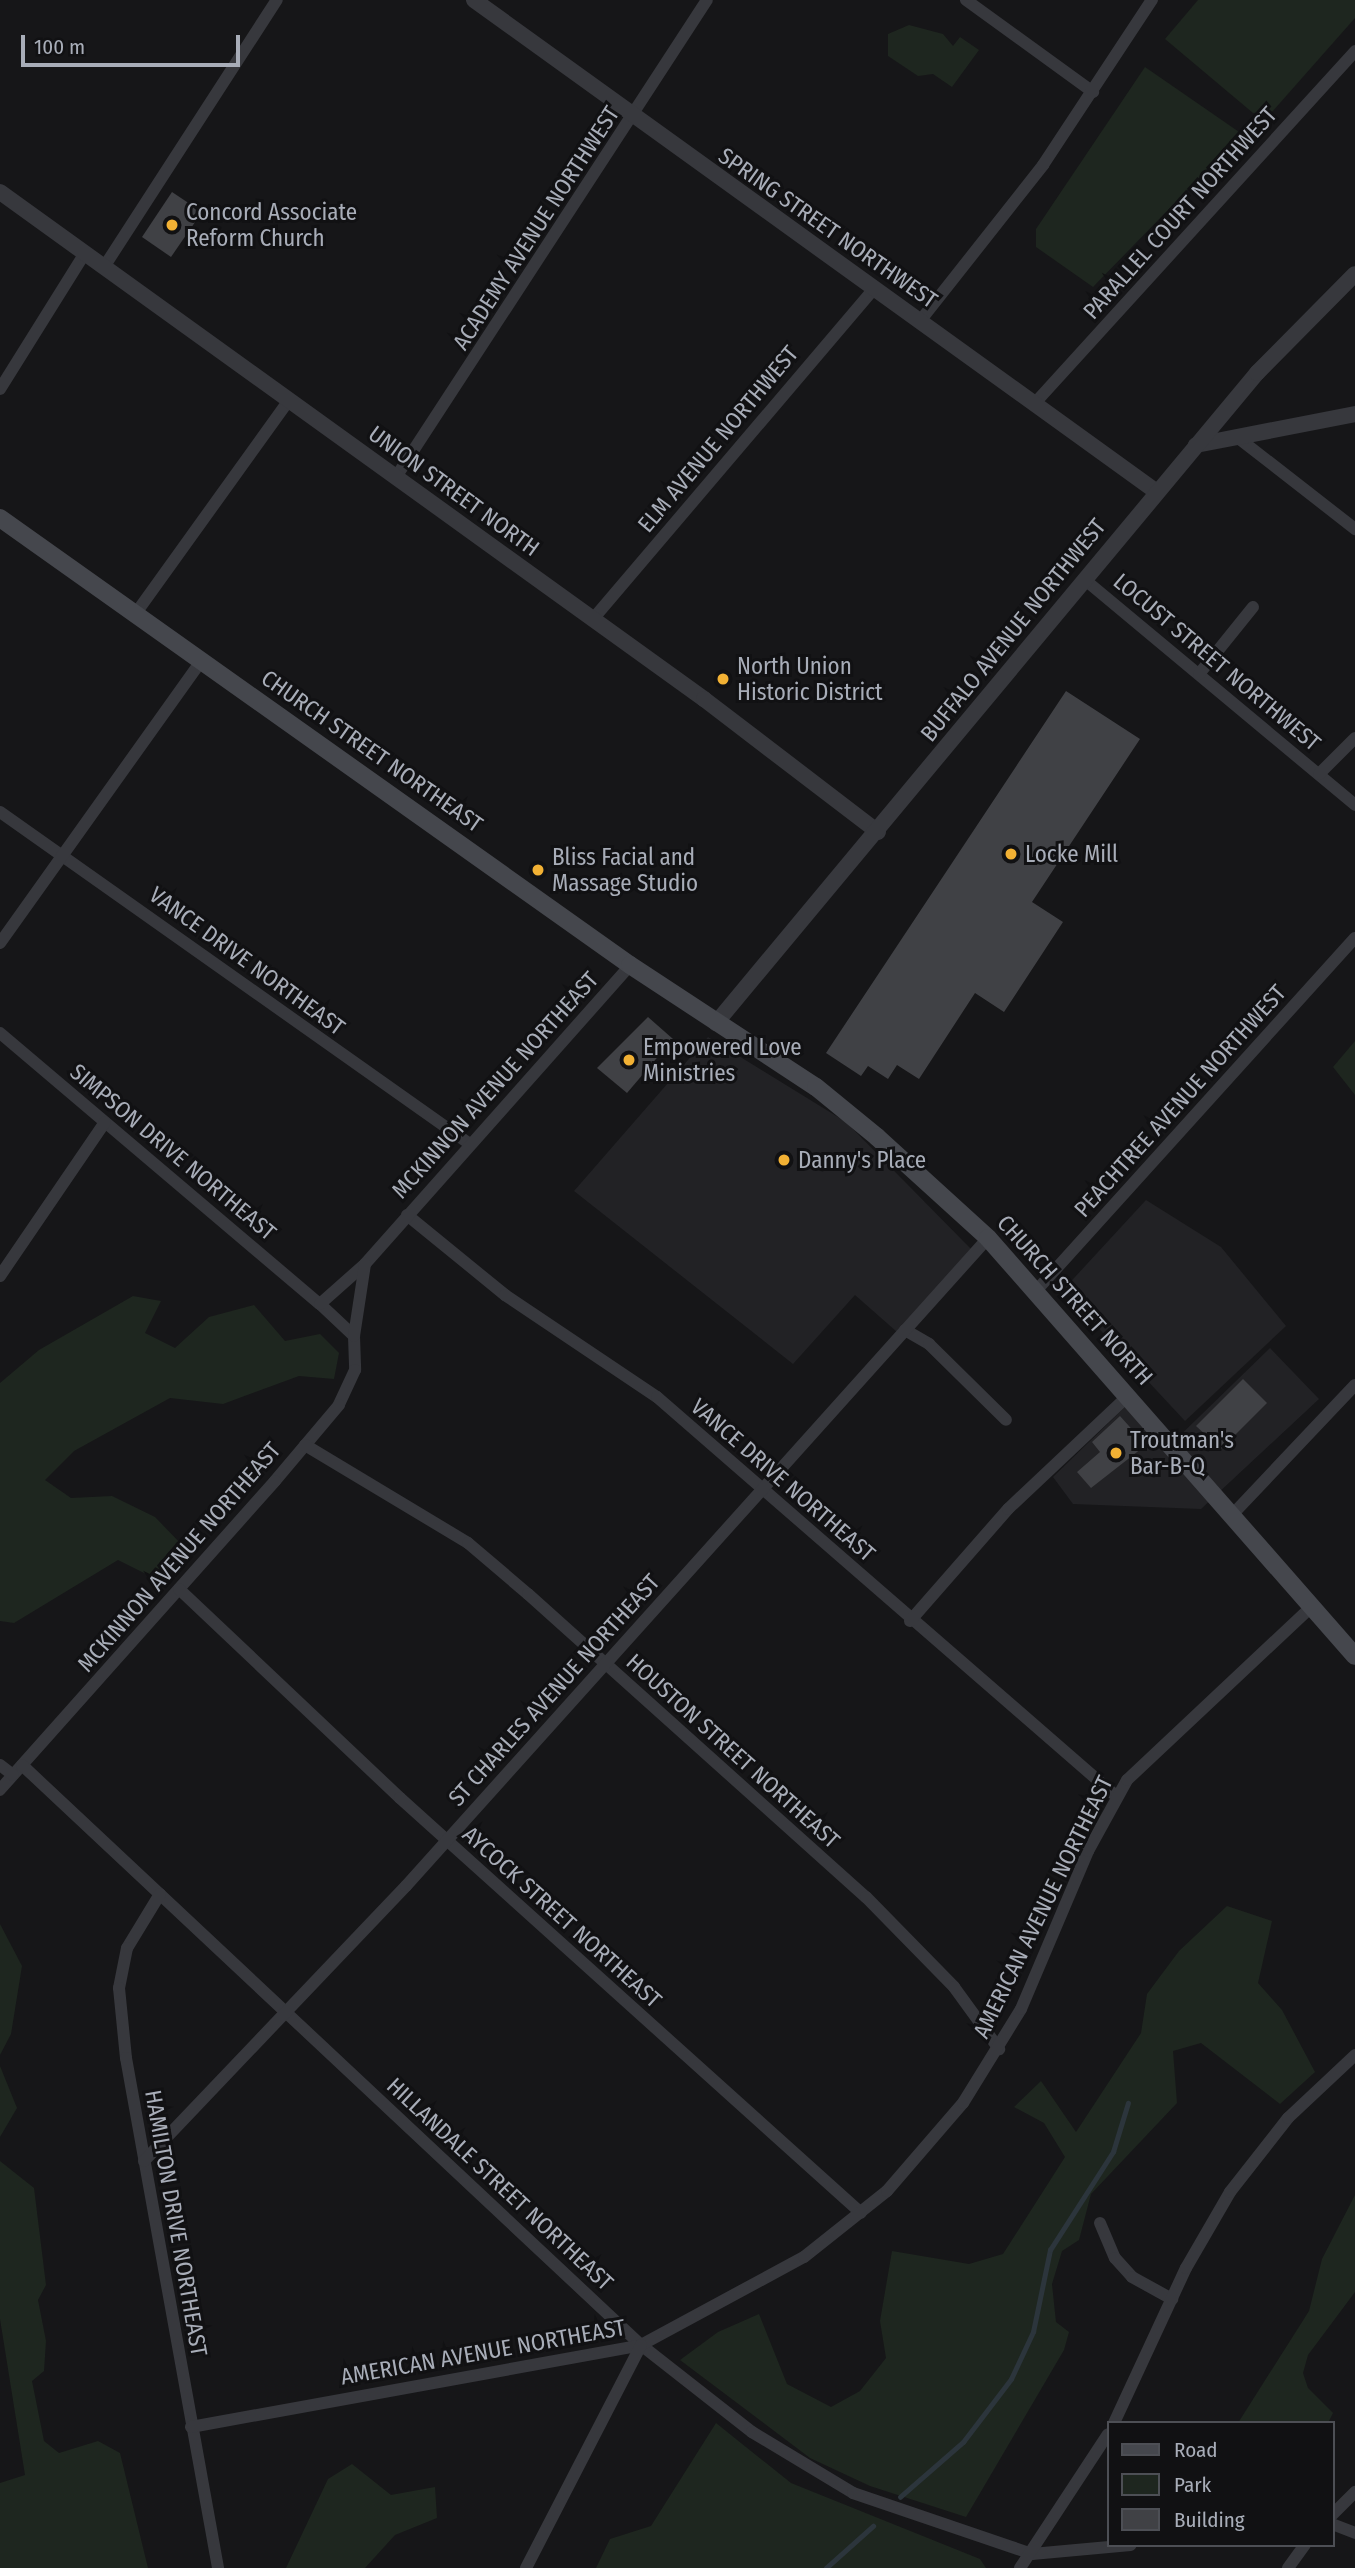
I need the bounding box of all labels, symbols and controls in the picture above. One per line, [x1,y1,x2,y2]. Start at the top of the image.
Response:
scale bar [24,21,243,65]
text: 100 m [34,34,85,60]
street label: ACADEMY AVENUE NORTHWEST [447,101,625,355]
street label: PARALLEL COURT NORTHWEST [1077,101,1283,325]
street label: SPRING STREET NORTHWEST [713,142,943,314]
place label: Concord Associate Reform Church [186,198,357,252]
marker: Concord Associate Reform Church [164,217,180,233]
street label: ELM AVENUE NORTHWEST [632,340,804,538]
street label: UNION STREET NORTH [363,420,545,562]
street label: BUFFALO AVENUE NORTHWEST [915,513,1111,747]
street label: LOCUST STREET NORTHWEST [1108,567,1326,757]
place label: North Union Historic District [737,652,883,706]
street label: CHURCH STREET NORTHEAST [256,664,488,838]
marker: North Union Historic District [715,671,731,687]
place label: Locke Mill [1025,840,1118,868]
place label: Bliss Facial and Massage Studio [552,843,698,897]
marker: Locke Mill [1003,846,1019,862]
marker: Bliss Facial and Massage Studio [530,862,546,878]
street label: VANCE DRIVE NORTHEAST [144,881,350,1041]
street label: MCKINNON AVENUE NORTHEAST [386,966,604,1204]
street label: PEACHTREE AVENUE NORTHWEST [1068,979,1292,1223]
place label: Empowered Love Ministries [643,1033,802,1087]
marker: Empowered Love Ministries [621,1052,637,1068]
street label: SIMPSON DRIVE NORTHEAST [65,1058,281,1246]
place label: Danny's Place [798,1146,926,1174]
marker: Danny's Place [776,1152,792,1168]
street label: CHURCH STREET NORTH [991,1209,1159,1391]
street label: VANCE DRIVE NORTHEAST [685,1393,881,1567]
place label: Troutman's Bar-B-Q [1130,1426,1234,1480]
street label: MCKINNON AVENUE NORTHEAST [72,1437,286,1677]
marker: Troutman's Bar-B-Q [1108,1445,1124,1461]
street label: ST CHARLES AVENUE NORTHEAST [443,1568,665,1812]
street label: HOUSTON STREET NORTHEAST [621,1648,845,1854]
street label: AMERICAN AVENUE NORTHEAST [967,1771,1119,2043]
street label: AYCOCK STREET NORTHEAST [457,1820,667,2014]
street label: HILLANDALE STREET NORTHEAST [381,2072,619,2296]
street label: HAMILTON DRIVE NORTHEAST [139,2088,213,2358]
street label: AMERICAN AVENUE NORTHEAST [339,2313,627,2391]
legend [1106,2421,1334,2547]
text: Road [1174,2437,1218,2463]
text: Park [1174,2472,1211,2498]
text: Building [1174,2507,1245,2533]

